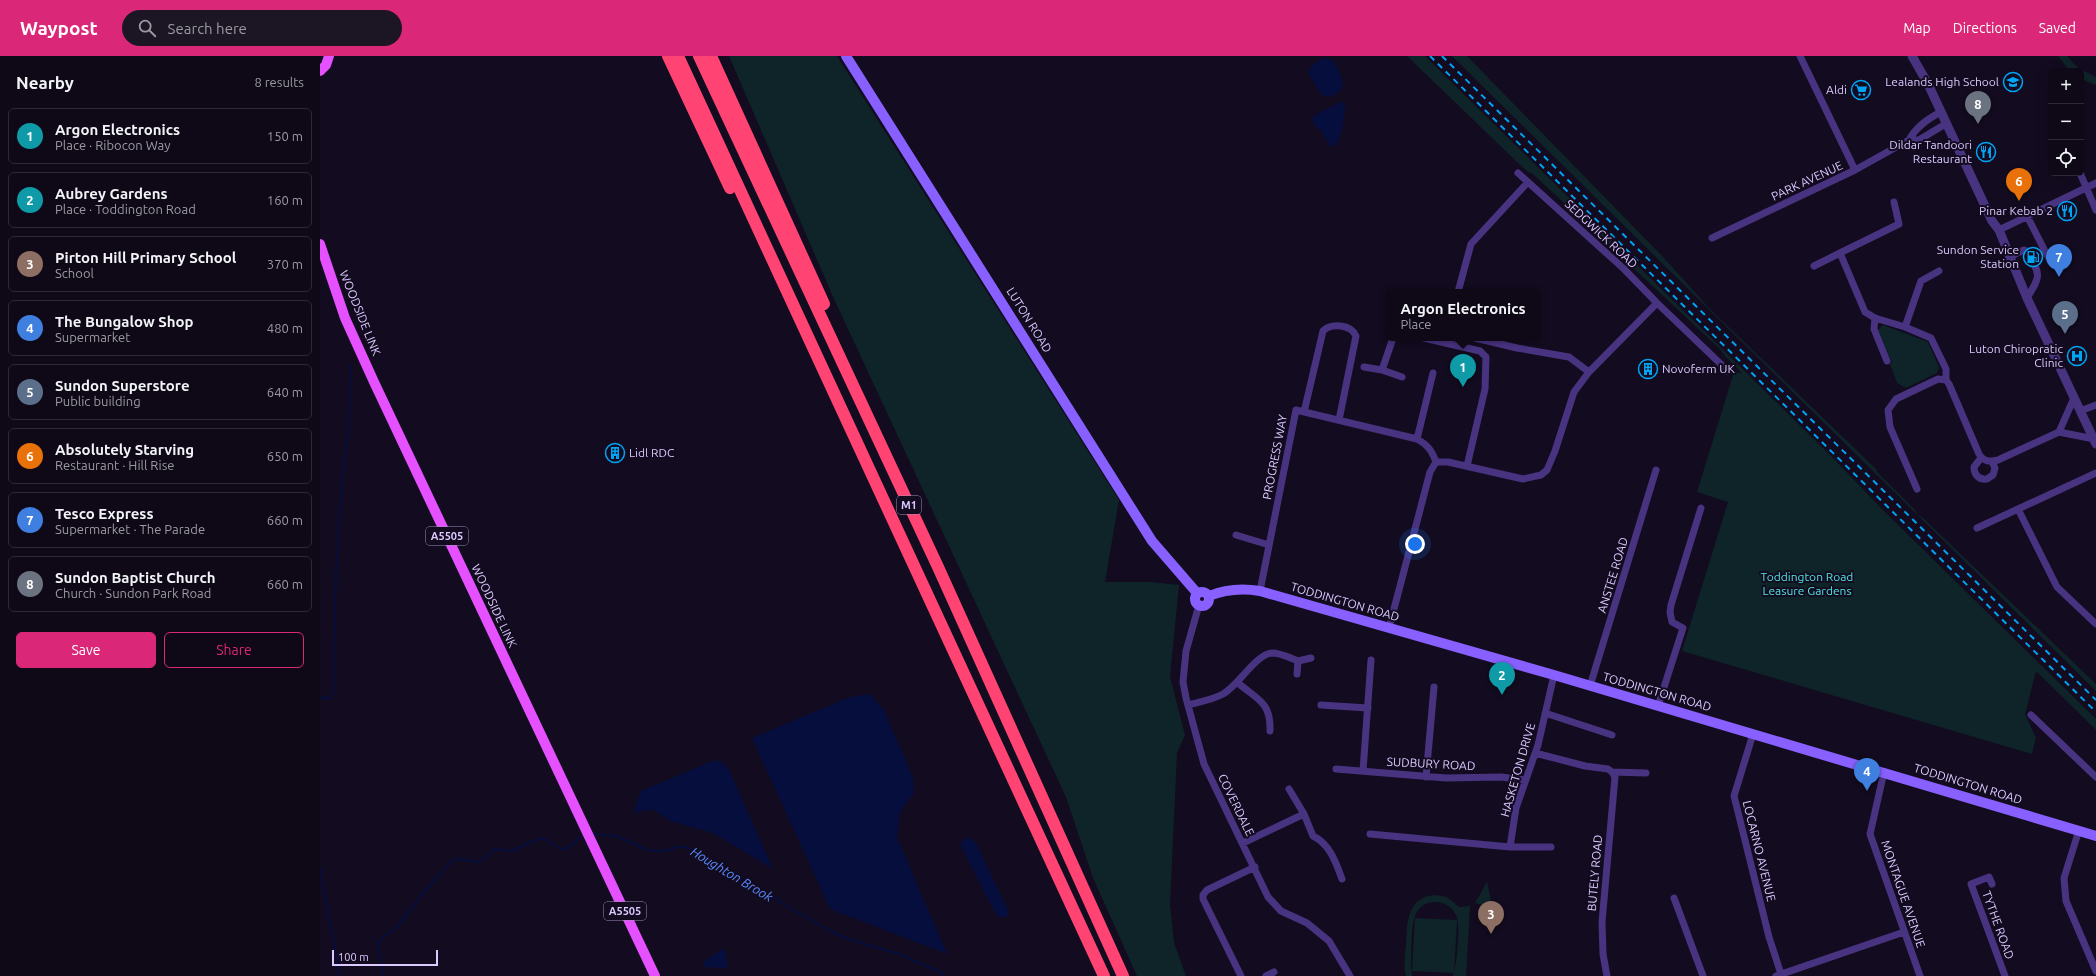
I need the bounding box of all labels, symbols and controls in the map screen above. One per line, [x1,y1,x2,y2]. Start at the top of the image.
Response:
search box [122,10,402,46]
text: Waypost [20,17,98,39]
icon: search [136,17,158,39]
text: Search here [168,20,247,37]
text: Map [1903,20,1931,36]
text: Directions [1953,20,2017,36]
text: Saved [2039,20,2076,36]
map controls [2048,68,2084,176]
button: + [2048,68,2084,104]
school or university icon: Lealands High School [2002,71,2024,93]
text: Nearby [16,73,74,92]
text: 8 results [254,75,304,89]
place label: Lealands High School [1885,75,1999,88]
supermarket icon: Aldi [1850,79,1872,101]
place label: Aldi [1826,83,1847,96]
pin: 8 [1965,91,1991,124]
button: − [2048,104,2084,140]
text: Argon Electronics [55,121,180,138]
text: 1 [26,129,34,143]
text: 150 m [267,129,303,143]
text: Place · Ribocon Way [55,138,170,152]
place label: Dildar Tandoori Restaurant [1889,138,1972,165]
button: locate [2048,140,2084,176]
restaurant icon: Dildar Tandoori Restaurant [1975,141,1997,163]
street label: PARK AVENUE [1769,158,1845,203]
pin: 6 [2006,168,2032,201]
text: Aubrey Gardens [55,185,168,202]
text: 2 [26,193,34,207]
text: 160 m [267,193,303,207]
street label: SEDGWICK ROAD [1563,197,1640,270]
restaurant icon: Pinar Kebab 2 [2056,200,2078,222]
text: Place · Toddington Road [55,202,196,216]
place label: Pinar Kebab 2 [1979,204,2053,217]
place label: Sundon Service Station [1937,243,2019,270]
pin: 7 [2046,244,2072,277]
fuel station icon: Sundon Service Station [2022,246,2044,268]
text: Pirton Hill Primary School [55,249,236,266]
text: 3 [26,257,34,271]
text: 370 m [267,257,303,271]
text: School [55,266,94,280]
street label: WOODSIDE LINK [337,268,384,358]
street label: LUTON ROAD [1004,285,1055,355]
popup [1386,289,1540,341]
text: Argon Electronics [1400,300,1526,317]
pin: 5 [2052,301,2078,334]
text: The Bungalow Shop [55,313,193,330]
text: Place [1400,317,1431,331]
text: 4 [26,321,34,335]
text: 480 m [267,321,303,335]
text: Supermarket [55,330,130,344]
place label: Luton Chiropratic Clinic [1969,342,2063,369]
hospital icon: Luton Chiropratic Clinic [2066,345,2088,367]
pin: 1 [1450,354,1476,387]
building icon: Novoferm UK [1637,358,1659,380]
place label: Novoferm UK [1662,362,1735,375]
text: Sundon Superstore [55,377,190,394]
text: 5 [26,385,34,399]
text: 640 m [267,385,303,399]
text: Public building [55,394,141,408]
street label: PROGRESS WAY [1260,413,1289,501]
text: Absolutely Starving [55,441,194,458]
building icon: Lidl RDC [604,442,626,464]
place label: Lidl RDC [629,446,675,459]
text: 6 [26,449,34,463]
text: 650 m [267,449,303,463]
text: Restaurant · Hill Rise [55,458,174,472]
road number: M1 [897,496,921,514]
text: Tesco Express [55,505,154,522]
text: 7 [26,513,34,527]
text: 660 m [267,513,303,527]
text: Supermarket · The Parade [55,522,205,536]
road number: A5505 [426,527,468,545]
your location [1405,534,1425,554]
street label: ANSTEE ROAD [1595,535,1630,614]
street label: WOODSIDE LINK [469,562,520,650]
text: Sundon Baptist Church [55,569,216,586]
park label: Toddington Road Leasure Gardens [1761,570,1853,597]
text: 8 [26,577,34,591]
text: 660 m [267,577,303,591]
street label: TODDINGTON ROAD [1289,580,1401,623]
text: Church · Sundon Park Road [55,586,211,600]
button: Save [16,632,156,668]
button: Share [164,632,304,668]
pin: 2 [1489,662,1515,695]
street label: TODDINGTON ROAD [1601,670,1713,713]
street label: HASKETON DRIVE [1498,721,1537,818]
street label: SUDBURY ROAD [1386,755,1476,772]
pin: 4 [1854,758,1880,791]
street label: TODDINGTON ROAD [1913,761,2024,806]
street label: COVERDALE [1216,772,1257,838]
street label: LOCARNO AVENUE [1741,799,1778,903]
street label: BUTELY ROAD [1585,834,1604,912]
street label: MONTAGUE AVENUE [1879,838,1928,949]
water label: Houghton Brook [688,844,776,904]
street label: TYTHE ROAD [1980,889,2017,961]
pin: 3 [1478,901,1504,934]
road number: A5505 [604,902,646,920]
scale bar [332,948,438,967]
text: 100 m [338,951,369,963]

